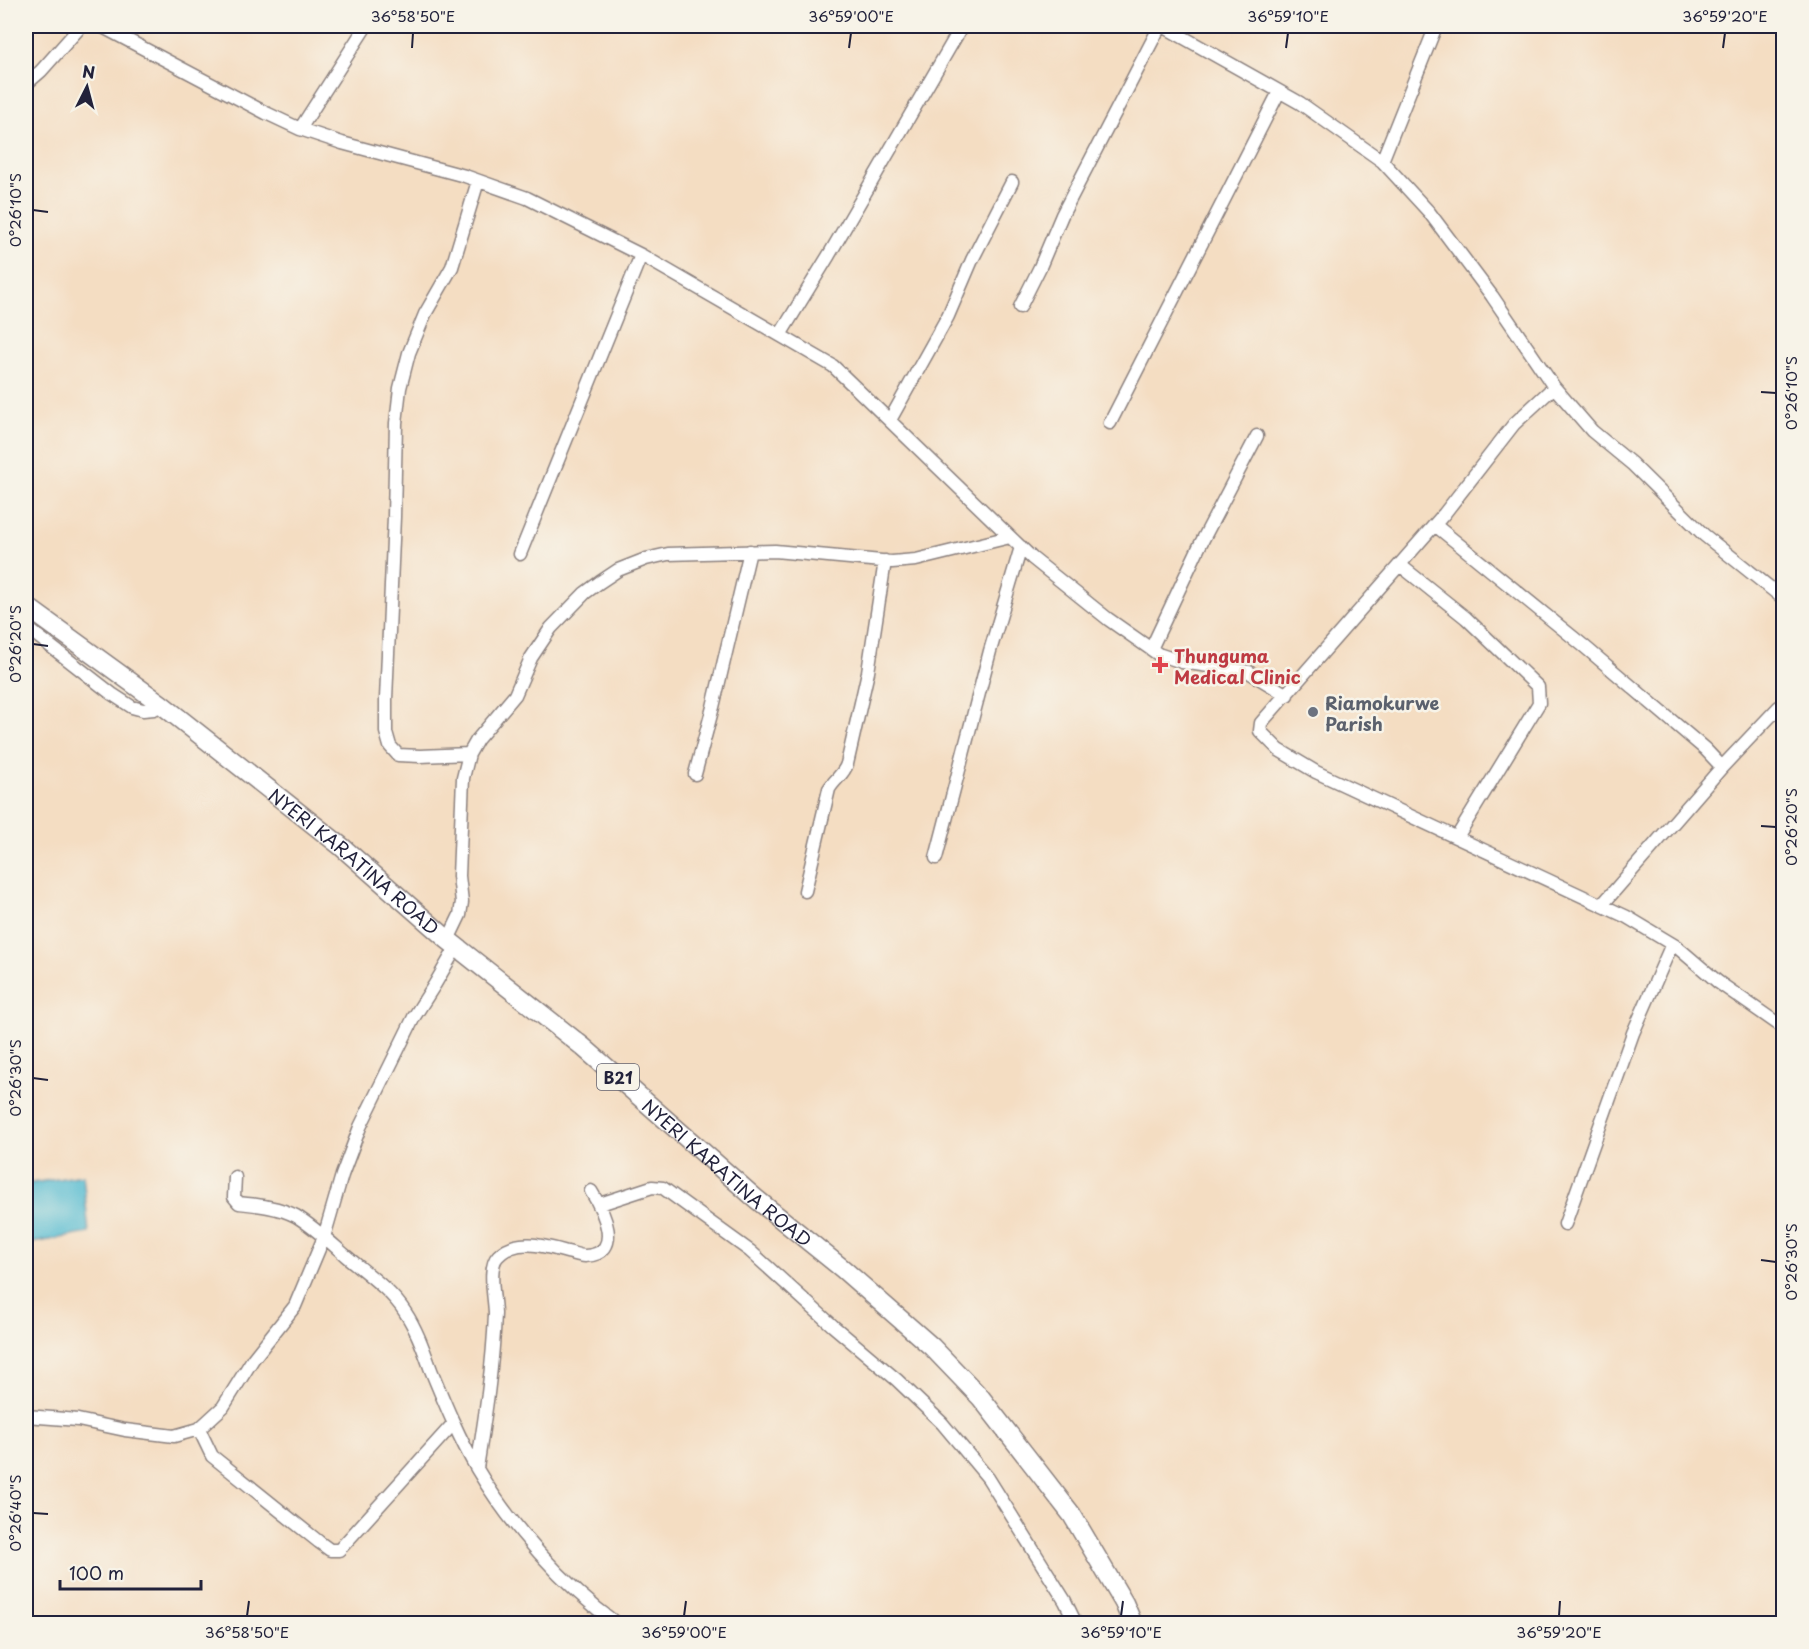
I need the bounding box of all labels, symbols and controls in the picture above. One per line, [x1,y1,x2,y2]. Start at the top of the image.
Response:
text: 36°58'50"E [371,4,455,27]
text: 36°59'00"E [808,4,894,27]
text: 36°59'10"E [1247,4,1329,27]
text: 36°59'20"E [1682,4,1768,27]
north arrow [57,57,117,117]
text: N [81,58,96,84]
text: 0°26'10"S [3,173,26,247]
text: 0°26'10"S [1779,356,1802,430]
text: 0°26'20"S [3,605,26,683]
place label: Thunguma Medical Clinic [1174,642,1301,690]
marker: Thunguma Medical Clinic [1151,656,1169,674]
place label: Riamokurwe Parish [1325,689,1440,737]
marker: Riamokurwe Parish [1306,705,1320,719]
street label: NYERI KARATINA ROAD [264,781,446,940]
text: 0°26'20"S [1779,788,1802,866]
text: 0°26'30"S [3,1039,26,1117]
road number: B21 [597,1064,639,1090]
street label: NYERI KARATINA ROAD [637,1092,818,1253]
text: 0°26'30"S [1779,1223,1802,1301]
text: 0°26'40"S [3,1474,26,1552]
scale bar [60,1553,201,1591]
text: 100 m [69,1559,124,1586]
text: 36°58'50"E [205,1620,289,1643]
text: 36°59'00"E [641,1620,727,1643]
text: 36°59'10"E [1080,1620,1162,1643]
text: 36°59'20"E [1516,1620,1602,1643]

